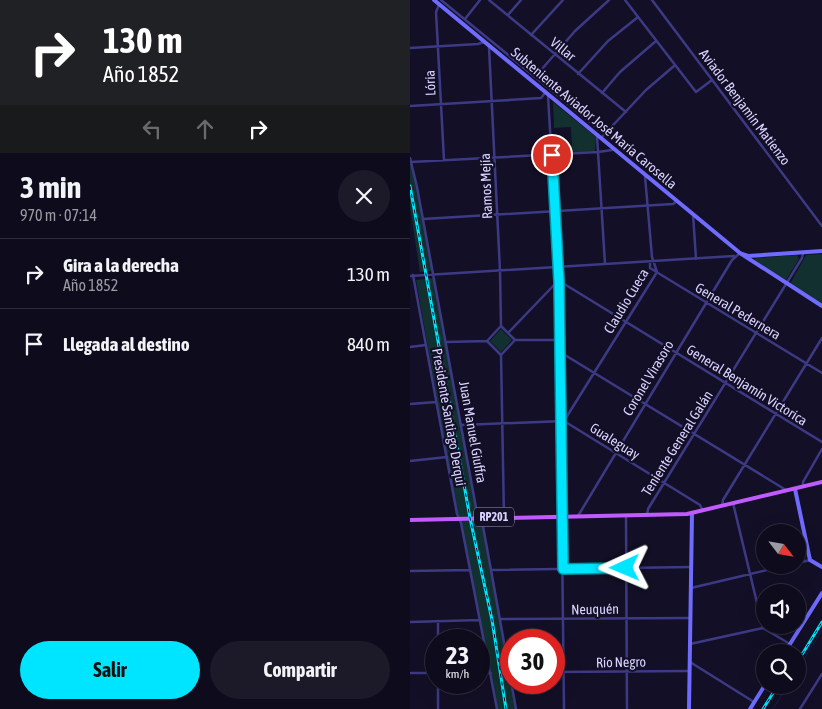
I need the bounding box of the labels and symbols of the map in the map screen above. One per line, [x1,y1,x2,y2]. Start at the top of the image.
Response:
street label: Villar [547,34,580,65]
street label: Subteniente Aviador José María Carosella [508,44,680,192]
street label: Aviador Benjamín Matienzo [696,46,794,168]
street label: Lória [422,70,438,96]
pin [531,134,573,176]
street label: Ramos Mejía [477,153,495,219]
street label: Claudio Cueca [600,266,652,336]
street label: General Pedernera [693,279,783,343]
street label: Coronel Virasoro [619,337,677,419]
street label: General Benjamín Victorica [684,341,810,429]
street label: Presidente Santiago Derqui [429,347,469,487]
street label: Juan Manuel Giuffra [456,380,490,484]
street label: Teniente General Galán [638,388,716,498]
street label: Gualeguay [587,419,643,463]
road number: RP201 [474,508,514,526]
north arrow [756,524,806,574]
position arrow [598,541,650,593]
street label: Neuquén [571,601,619,617]
speed limit sign: 30 [500,629,565,694]
street label: Río Negro [596,654,646,670]

